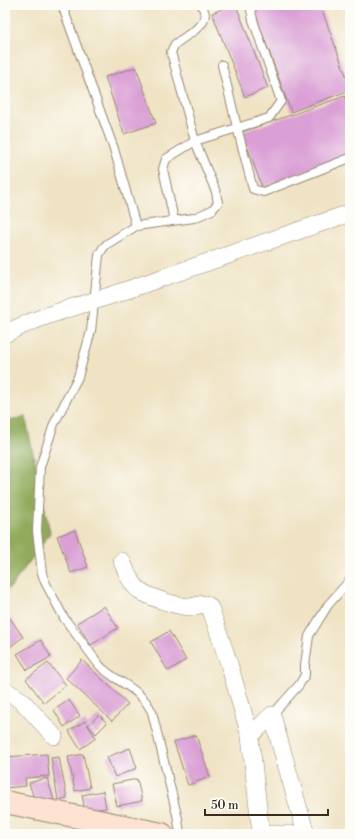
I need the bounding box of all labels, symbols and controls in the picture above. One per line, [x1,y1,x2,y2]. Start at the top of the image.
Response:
scale bar [205,791,328,817]
text: 50 m [211,798,239,813]

